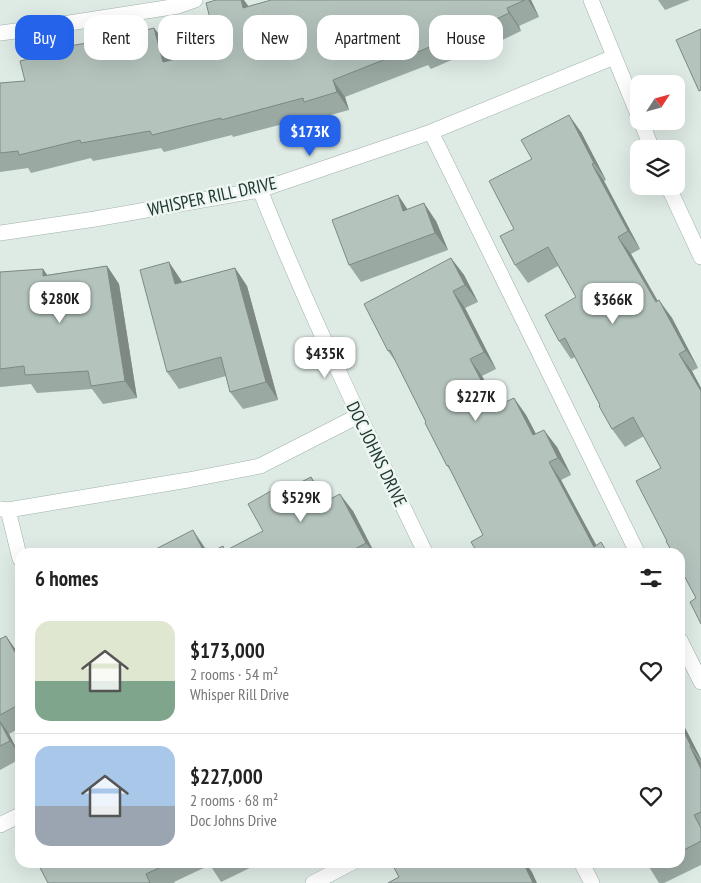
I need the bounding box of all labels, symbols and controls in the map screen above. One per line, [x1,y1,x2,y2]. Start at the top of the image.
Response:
chip: Buy [15,15,74,60]
chip: Rent [84,15,148,60]
chip: Filters [158,15,233,60]
chip: New [243,15,307,60]
chip: Apartment [317,15,419,60]
chip: House [429,15,503,60]
north arrow [630,75,685,130]
map controls [630,75,685,195]
pin: $173K [275,114,345,157]
text: $173K [291,121,329,141]
button: layers [630,140,685,195]
street label: WHISPER RILL DRIVE [145,171,279,221]
pin: $280K [25,282,95,324]
pin: $366K [578,282,648,325]
text: $280K [41,288,79,308]
text: $366K [594,289,632,309]
pin: $435K [290,336,360,379]
text: $435K [306,343,344,363]
pin: $227K [441,380,511,422]
text: $227K [457,386,495,406]
street label: DOC JOHNS DRIVE [342,398,412,510]
pin: $529K [266,480,336,523]
text: $529K [282,487,320,507]
icon: filters [637,564,665,592]
text: 6 homes [35,565,98,592]
text: $173,000 [190,637,265,664]
icon: home [75,641,135,701]
icon: heart [637,657,665,685]
text: 2 rooms · 54 m² [190,664,278,684]
text: Whisper Rill Drive [190,684,289,704]
text: $227,000 [190,763,263,790]
icon: home [75,766,135,826]
icon: heart [637,782,665,810]
text: 2 rooms · 68 m² [190,790,278,810]
text: Doc Johns Drive [190,810,277,830]

